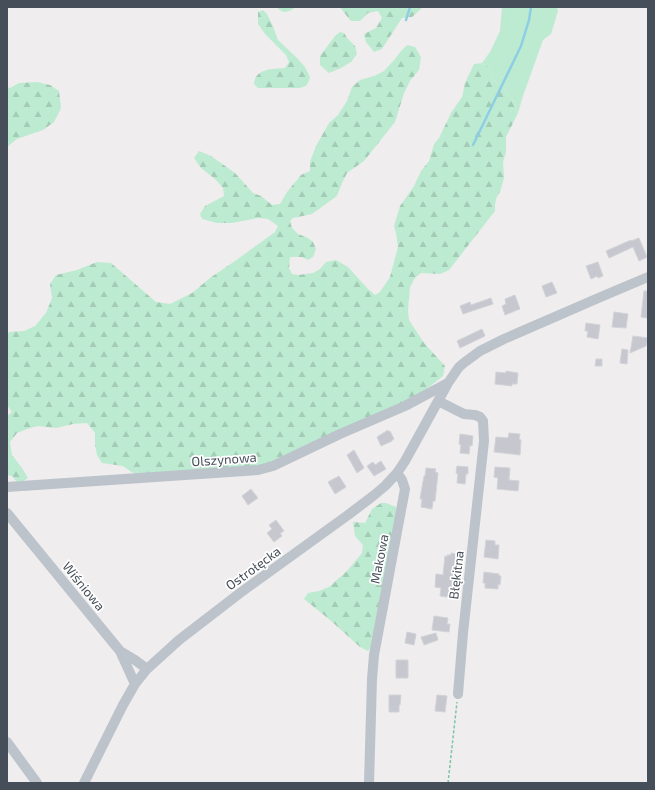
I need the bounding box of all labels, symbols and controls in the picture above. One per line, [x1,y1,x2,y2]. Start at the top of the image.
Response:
street label: Olszynowa [191,449,257,469]
street label: Makowa [366,533,392,585]
street label: Ostrołęcka [222,543,284,593]
street label: Błękitna [445,550,467,600]
street label: Wiśniowa [60,558,108,614]

